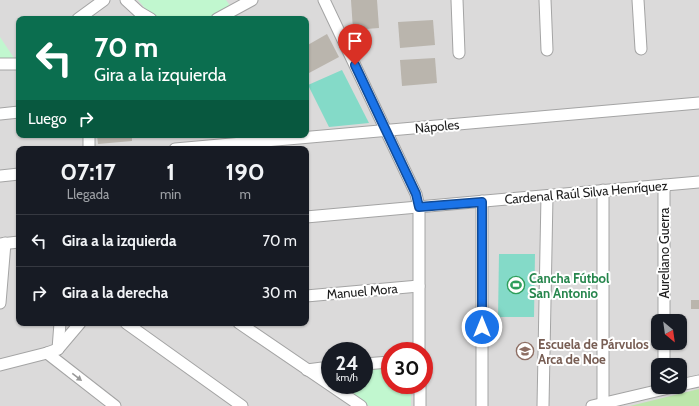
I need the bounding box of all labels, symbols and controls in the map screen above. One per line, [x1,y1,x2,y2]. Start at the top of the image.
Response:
pin [338,24,372,65]
text: 70 m [94,30,158,64]
icon: arrive [344,30,366,52]
icon: left [28,32,80,84]
text: Gira a la izquierda [94,64,226,86]
icon: right [75,108,97,130]
text: Luego [28,110,67,128]
street label: Nápoles [414,116,461,136]
text: 07:17 [60,157,116,186]
text: 1 [166,157,175,186]
text: 190 [226,157,265,186]
street label: Cardenal Raúl Silva Henríquez [504,177,668,207]
text: Llegada [67,186,109,202]
text: min [160,186,181,202]
text: m [239,186,251,202]
street label: Aureliano Guerra [656,207,672,299]
icon: left [28,230,50,252]
text: Gira a la izquierda [62,232,176,250]
text: 70 m [263,232,297,250]
place label: Cancha Fútbol San Antonio [529,270,610,301]
sports icon: Cancha Fútbol San Antonio [506,275,526,295]
street label: Manuel Mora [326,280,399,302]
icon: right [28,282,50,304]
text: Gira a la derecha [62,284,168,302]
text: 30 m [262,284,297,302]
position arrow [461,306,503,348]
north arrow [651,314,687,350]
map controls [651,314,687,394]
place label: Escuela de Párvulos Arca de Noe [538,336,649,367]
school or university icon: Escuela de Párvulos Arca de Noe [515,341,535,361]
speed limit sign: 30 [381,342,433,394]
text: 24 [336,351,359,375]
button: layers [651,358,687,394]
text: km/h [336,371,358,384]
one-way arrow [72,373,83,381]

